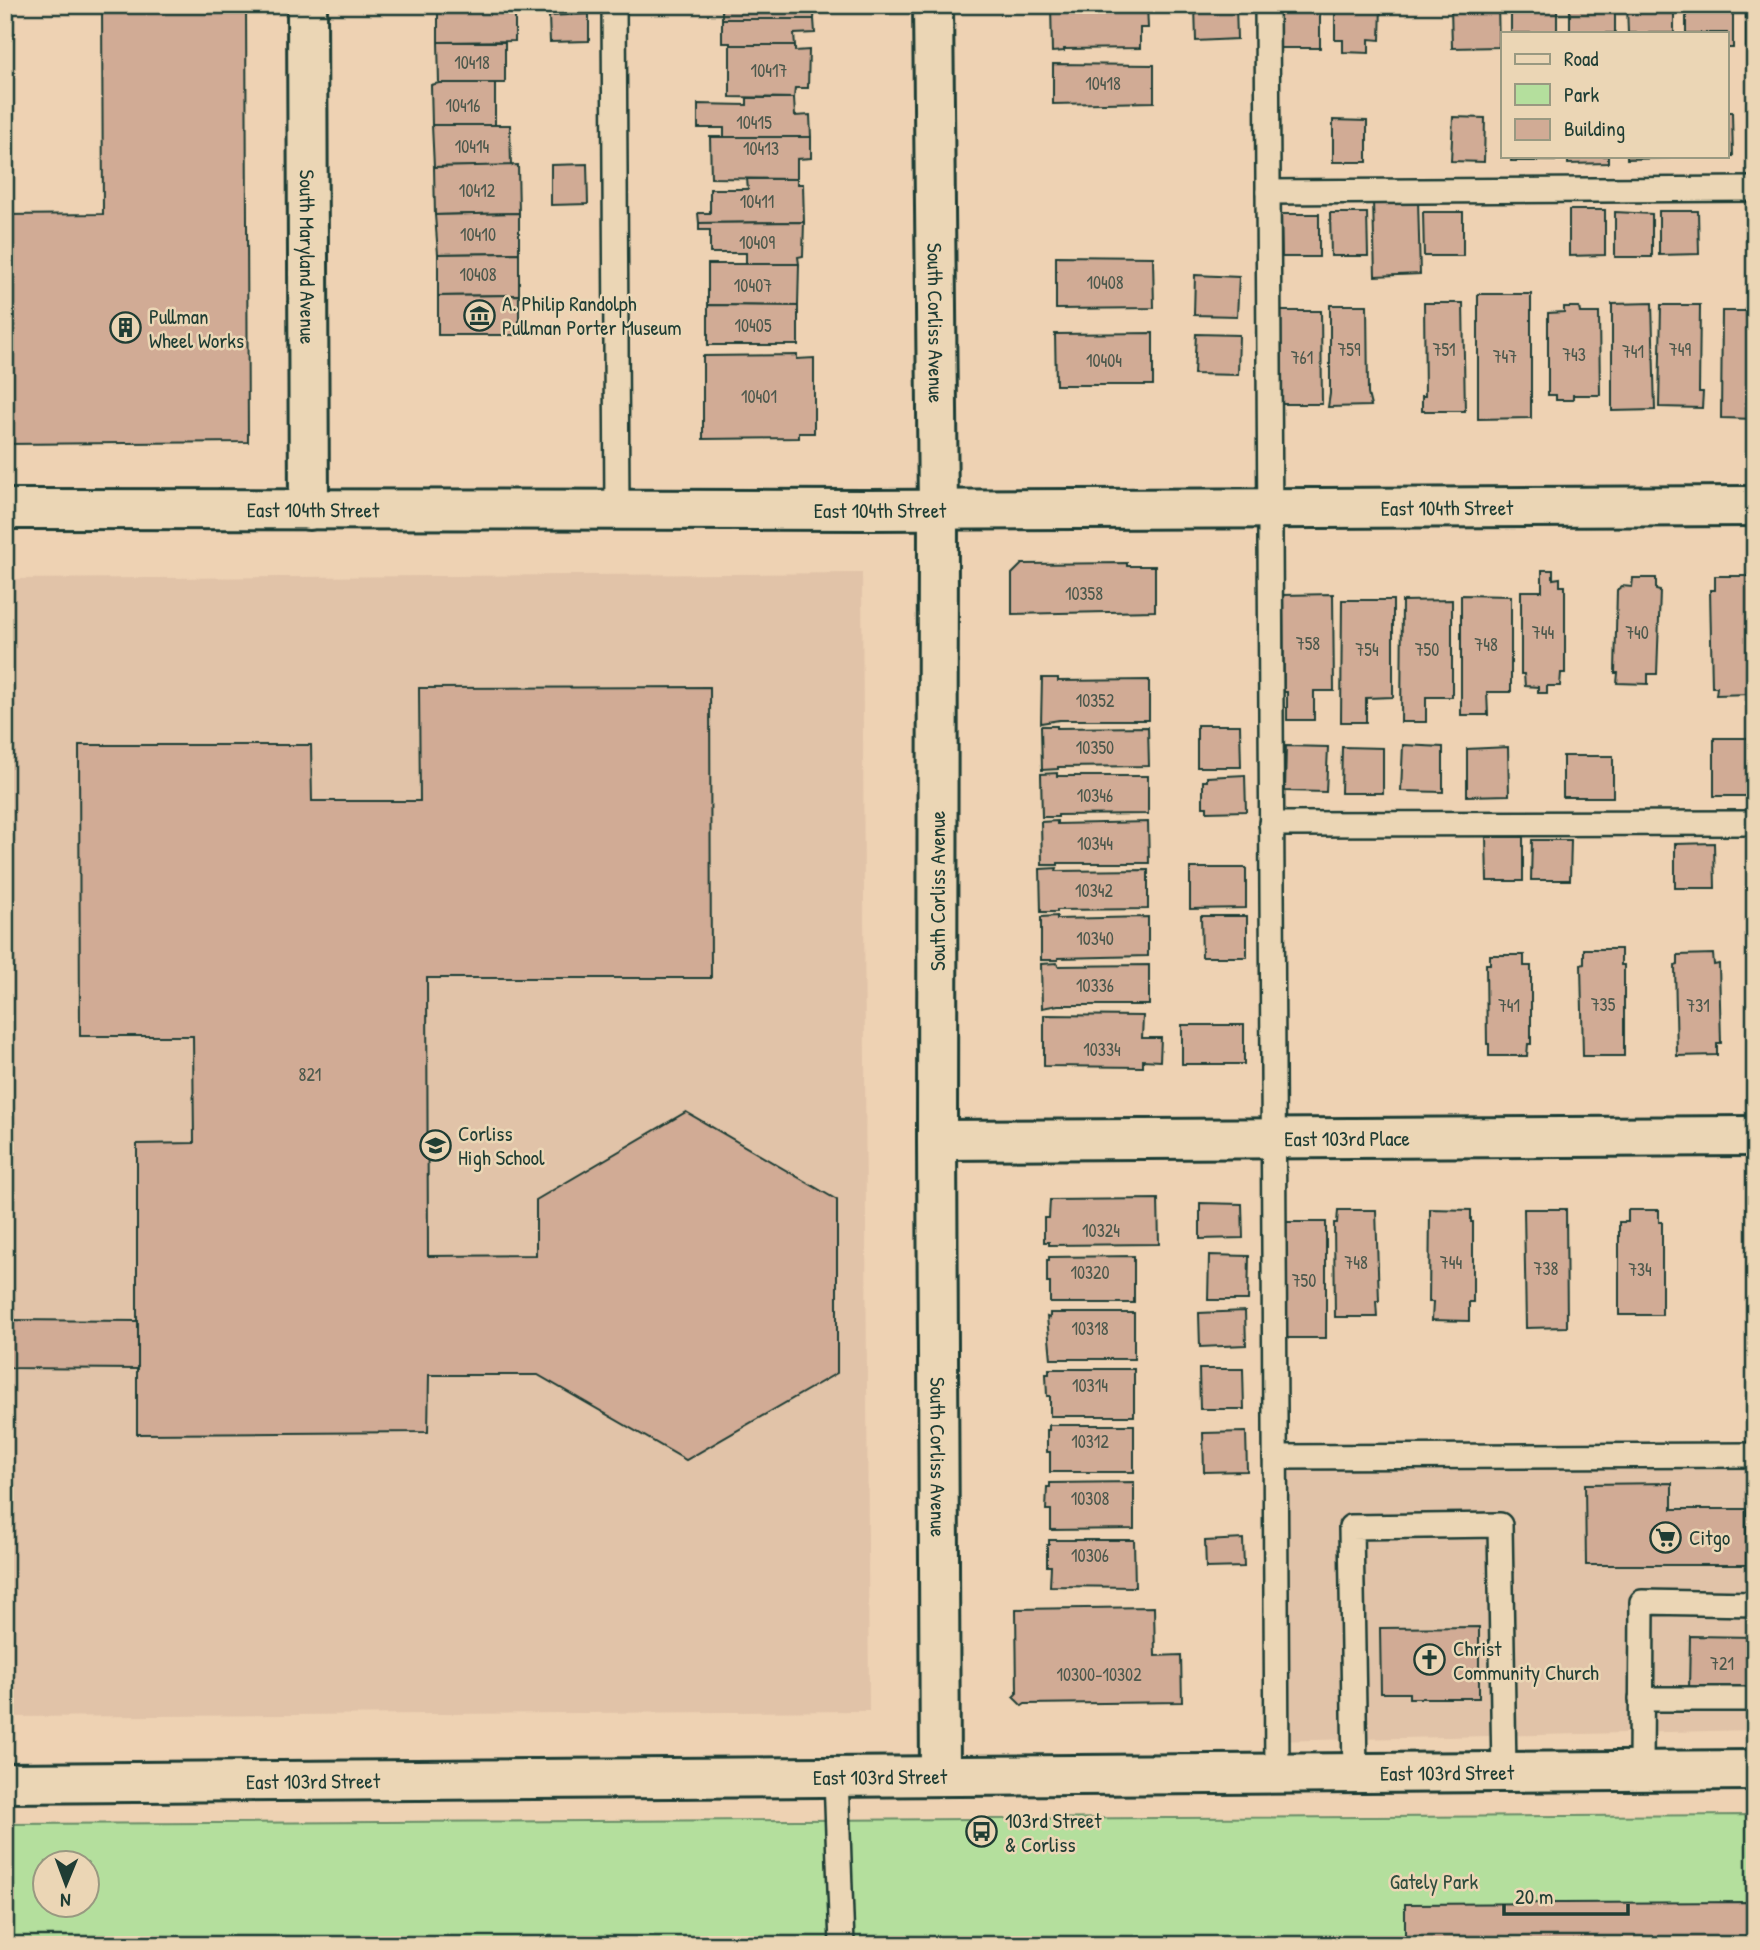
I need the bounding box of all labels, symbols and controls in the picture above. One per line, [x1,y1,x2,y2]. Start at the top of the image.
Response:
legend [1501,32,1728,158]
text: Road [1564,44,1598,73]
house number: 10418 [454,50,490,75]
house number: 10417 [751,58,787,83]
house number: 10418 [1085,71,1121,96]
text: Park [1564,80,1599,109]
house number: 10416 [445,93,481,118]
house number: 10415 [736,110,772,135]
text: Building [1564,114,1625,143]
house number: 10414 [455,134,490,159]
house number: 10413 [743,136,779,161]
street label: South Maryland Avenue [293,170,323,344]
house number: 10412 [459,178,496,203]
house number: 10411 [740,189,774,214]
house number: 10410 [460,222,496,247]
house number: 10409 [739,230,775,255]
street label: South Corliss Avenue [921,243,951,403]
house number: 10408 [459,262,497,287]
house number: 10408 [1086,270,1124,295]
house number: 10407 [734,273,772,298]
place label: A. Philip Randolph Pullman Porter Museum [502,289,682,342]
museum icon: A. Philip Randolph Pullman Porter Museum [462,298,496,332]
place label: Pullman Wheel Works [149,302,244,355]
building icon: Pullman Wheel Works [109,311,143,345]
house number: 10405 [734,313,772,338]
house number: 759 [1337,337,1361,362]
house number: 751 [1432,337,1456,362]
house number: 749 [1669,337,1692,362]
house number: 741 [1622,339,1644,364]
house number: 743 [1562,342,1586,367]
house number: 747 [1493,344,1517,369]
house number: 761 [1291,345,1313,370]
house number: 10404 [1086,348,1122,373]
house number: 10401 [741,384,777,409]
street label: East 104th Street [1381,493,1514,522]
street label: East 104th Street [247,495,380,524]
street label: East 104th Street [814,495,947,525]
house number: 10358 [1065,581,1103,606]
house number: 744 [1532,620,1554,645]
house number: 740 [1625,620,1649,645]
house number: 758 [1296,631,1320,656]
house number: 748 [1474,632,1498,657]
house number: 754 [1355,637,1379,662]
house number: 750 [1415,637,1439,662]
house number: 10352 [1076,688,1115,713]
house number: 10350 [1076,735,1114,760]
house number: 10346 [1077,783,1113,808]
street label: South Corliss Avenue [923,811,952,971]
house number: 10344 [1077,831,1113,856]
house number: 10342 [1075,878,1113,903]
house number: 10340 [1076,926,1114,951]
house number: 10336 [1076,973,1114,998]
house number: 735 [1591,992,1616,1017]
house number: 741 [1498,993,1520,1018]
house number: 731 [1686,993,1710,1018]
house number: 10334 [1083,1037,1121,1062]
house number: 821 [299,1062,321,1087]
place label: Corliss High School [458,1119,545,1172]
street label: East 103rd Place [1284,1123,1410,1153]
school or university icon: Corliss High School [418,1128,452,1162]
house number: 10324 [1082,1218,1120,1243]
house number: 748 [1344,1250,1368,1275]
house number: 744 [1440,1250,1462,1275]
house number: 738 [1534,1256,1559,1281]
house number: 734 [1628,1257,1652,1282]
house number: 10320 [1070,1260,1110,1285]
house number: 750 [1292,1268,1316,1293]
house number: 10318 [1072,1316,1109,1341]
house number: 10314 [1072,1373,1108,1398]
street label: South Corliss Avenue [924,1377,953,1537]
house number: 10312 [1071,1429,1109,1454]
house number: 10308 [1071,1486,1109,1511]
supermarket icon: Citgo [1649,1520,1683,1554]
place label: Citgo [1689,1523,1730,1552]
house number: 10306 [1071,1543,1109,1568]
place label: Christ Community Church [1453,1634,1599,1687]
church icon: Christ Community Church [1413,1643,1447,1677]
house number: 721 [1710,1651,1734,1676]
house number: 10300-10302 [1056,1662,1142,1687]
street label: East 103rd Street [1380,1757,1515,1787]
street label: East 103rd Street [813,1761,948,1791]
street label: East 103rd Street [246,1766,381,1796]
place label: 103rd Street & Corliss [1005,1806,1102,1859]
bus stop icon: 103rd Street & Corliss [965,1815,999,1849]
north arrow [32,1848,102,1918]
park label: Gately Park [1390,1867,1478,1896]
scale bar [1504,1873,1629,1917]
text: 20 m [1515,1882,1553,1911]
text: N [60,1888,71,1914]

